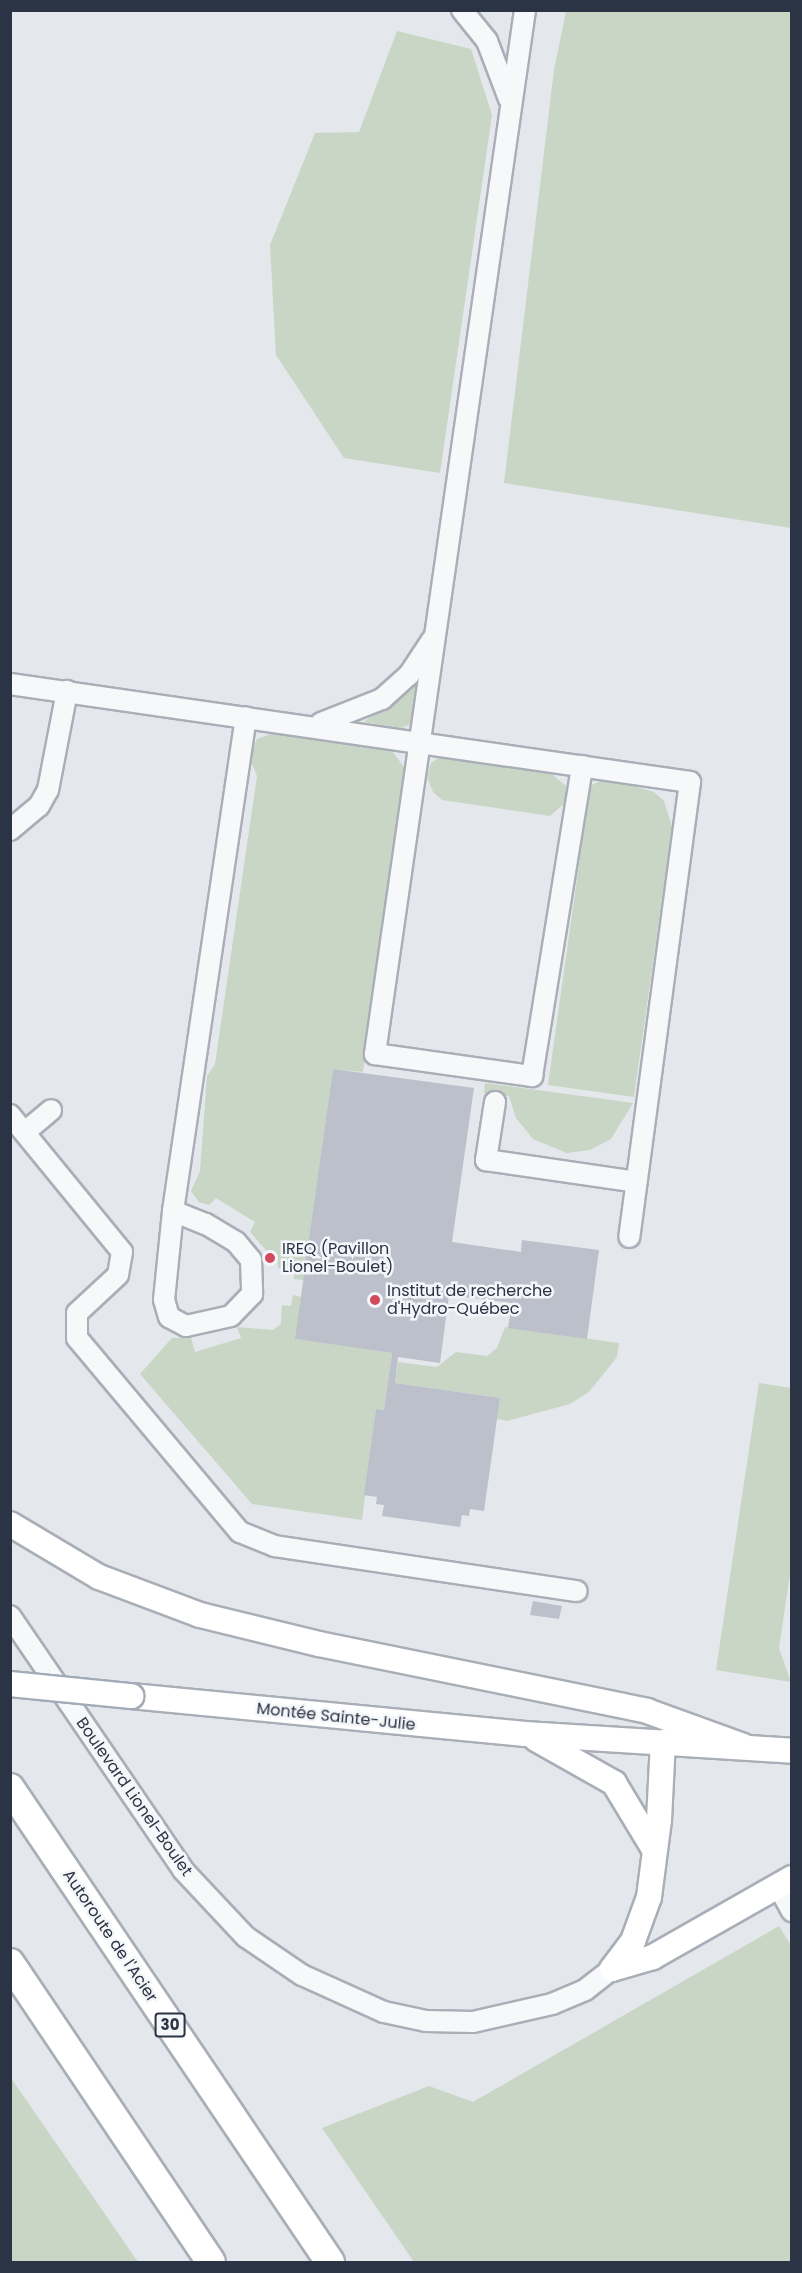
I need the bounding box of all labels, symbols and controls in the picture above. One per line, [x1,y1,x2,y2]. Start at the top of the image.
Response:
place label: IREQ (Pavillon Lionel-Boulet) [282,1239,393,1277]
marker: IREQ (Pavillon Lionel-Boulet) [263,1251,277,1265]
place label: Institut de recherche d'Hydro-Québec [387,1281,552,1319]
marker: Institut de recherche d'Hydro-Québec [368,1293,382,1307]
street label: Montée Sainte-Julie [256,1699,416,1735]
street label: Boulevard Lionel-Boulet [72,1714,196,1880]
street label: Autoroute de l'Acier [59,1866,161,2006]
road number: 30 [154,2013,186,2037]

